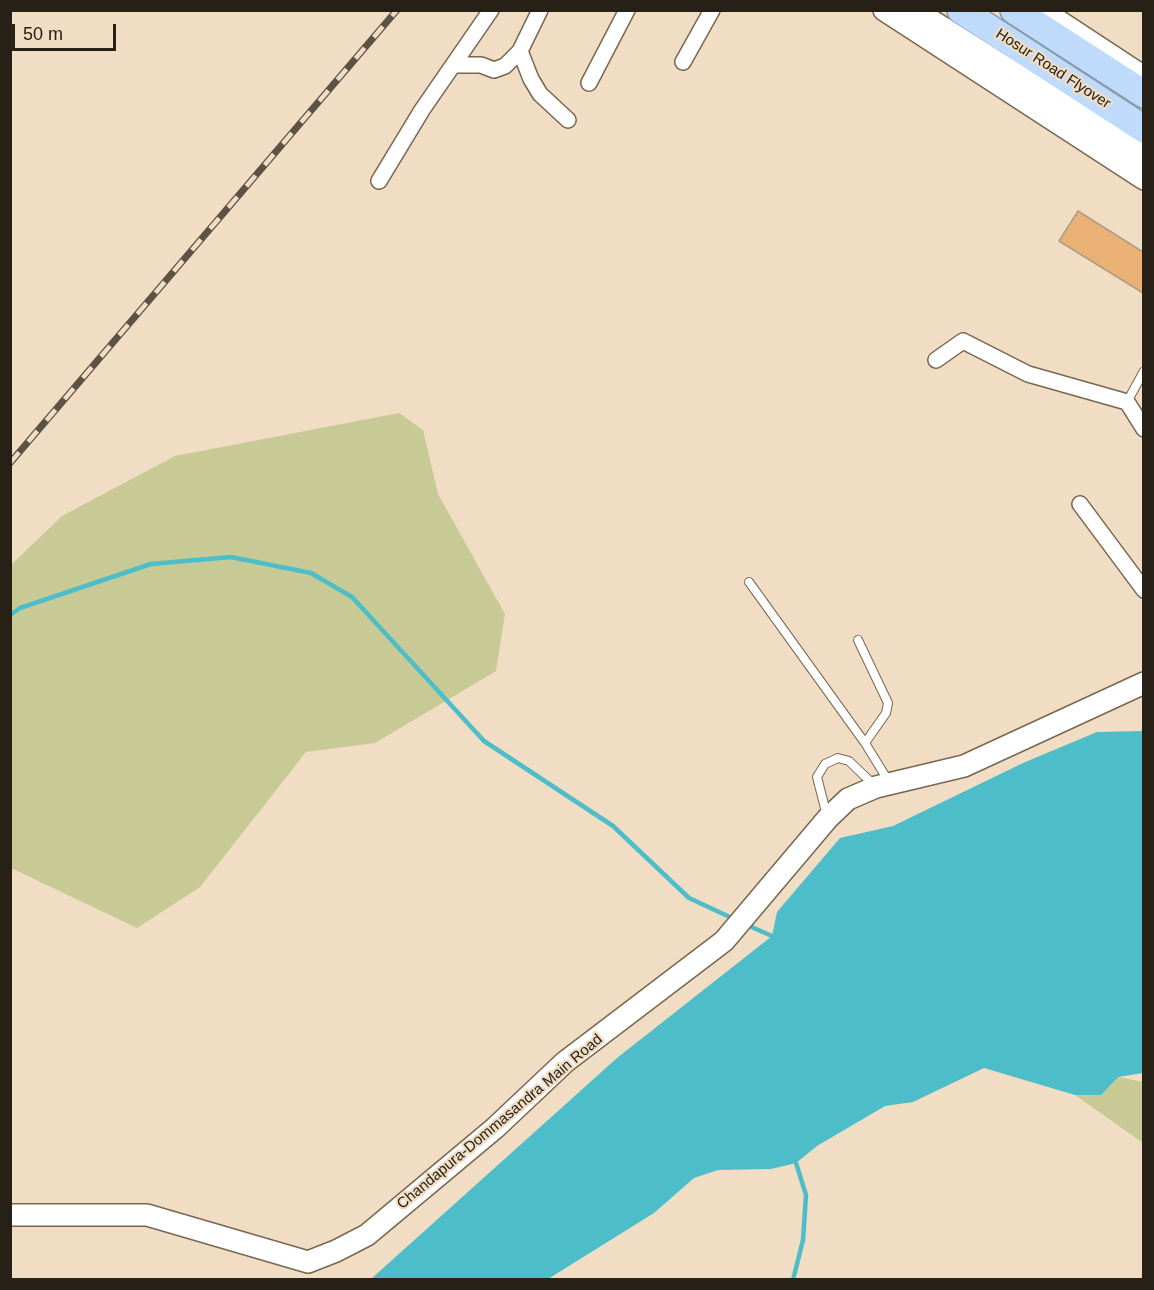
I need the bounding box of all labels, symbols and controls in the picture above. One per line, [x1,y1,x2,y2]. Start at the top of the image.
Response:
scale bar [15,12,118,50]
text: 50 m [23,24,63,44]
street label: Hosur Road Flyover [992,25,1114,113]
street label: Chandapura-Dommasandra Main Road [394,1031,606,1213]

